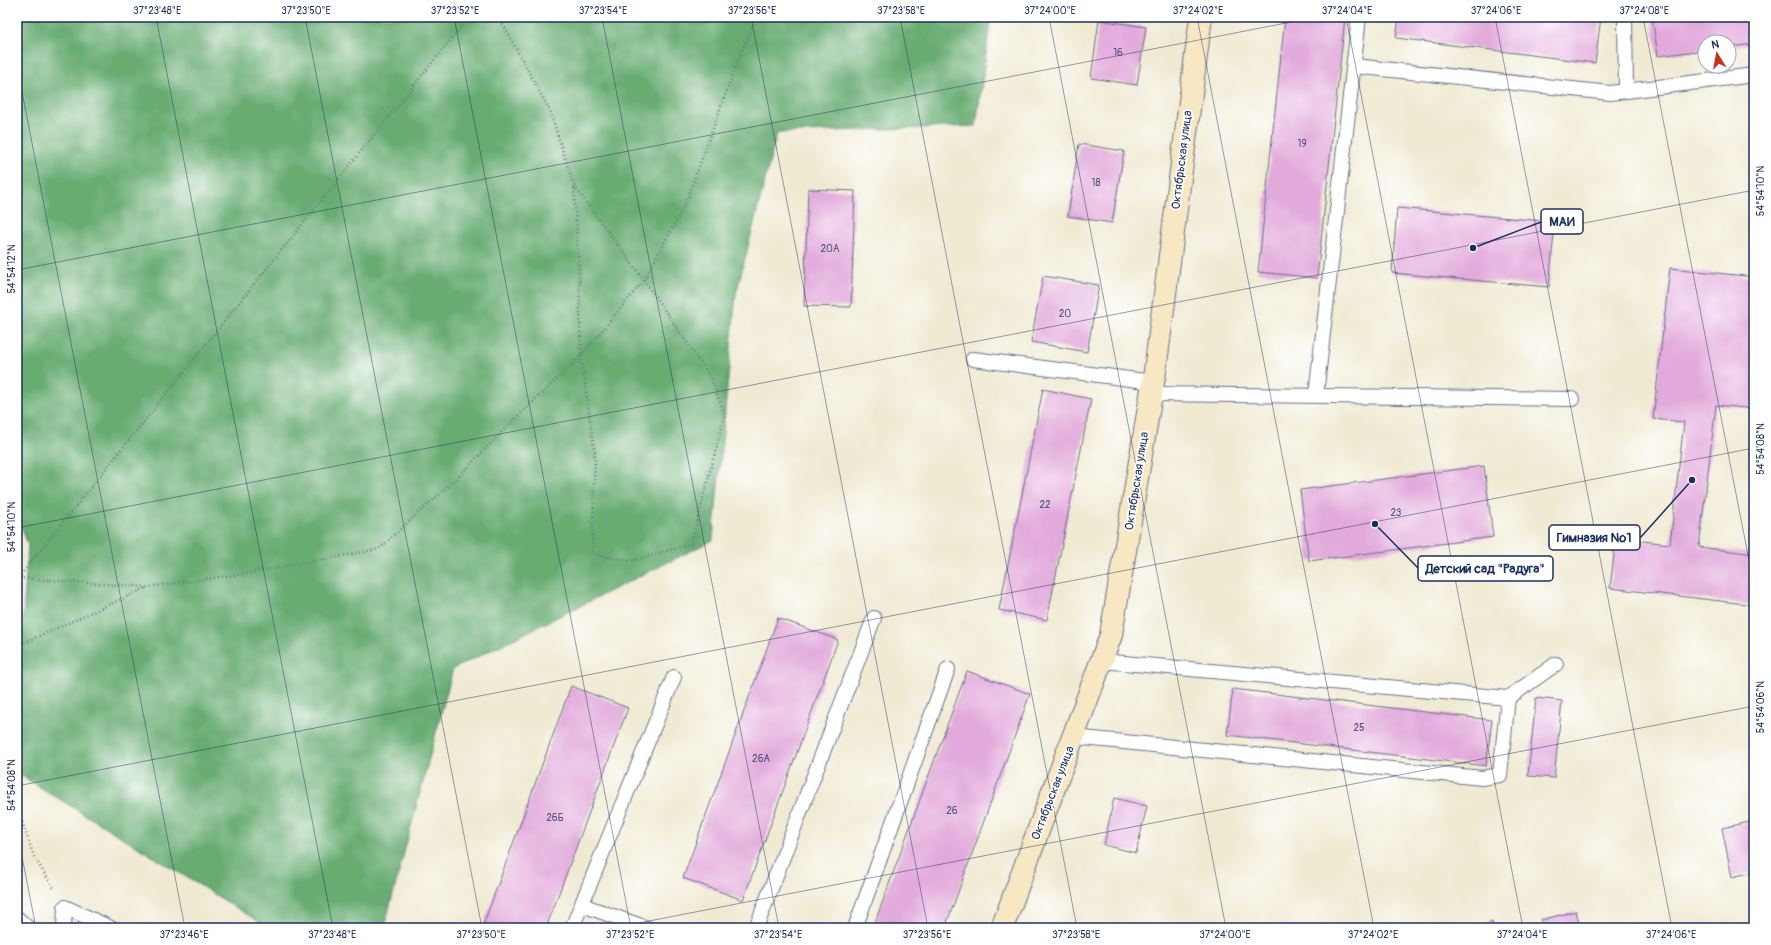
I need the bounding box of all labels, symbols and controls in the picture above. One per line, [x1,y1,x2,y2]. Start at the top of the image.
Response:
text: 37°23'48"E [133,5,181,17]
text: 37°23'50"E [281,5,331,17]
text: 37°23'52"E [431,5,479,17]
text: 37°23'54"E [579,5,627,17]
text: 37°23'56"E [728,5,776,17]
text: 37°23'58"E [877,5,925,17]
text: 37°24'00"E [1024,5,1076,17]
text: 37°24'02"E [1173,5,1223,17]
text: 37°24'04"E [1322,5,1372,17]
text: 37°24'06"E [1471,5,1521,17]
text: 37°24'08"E [1619,5,1669,17]
north arrow [1697,34,1737,74]
text: N [1710,37,1721,52]
house number: 16 [1113,47,1123,59]
street label: Октябрьская улица [1168,109,1196,210]
house number: 19 [1297,138,1307,150]
text: 54°54'10"N [1755,166,1767,216]
house number: 18 [1092,177,1100,189]
callout: МАИ [1541,209,1583,234]
text: МАИ [1549,214,1575,230]
house number: 20А [821,243,840,255]
text: 54°54'12"N [6,244,18,294]
house number: 20 [1059,308,1071,320]
text: 54°54'08"N [1755,423,1767,475]
street label: Октябрьская улица [1122,430,1152,531]
house number: 22 [1039,499,1051,511]
text: 54°54'10"N [6,502,18,552]
house number: 23 [1391,507,1402,519]
callout: Гимназия №1 [1549,525,1640,550]
text: Гимназия №1 [1557,530,1631,546]
callout: Детский сад "Радуга" [1418,556,1553,581]
text: Детский сад "Радуга" [1424,561,1545,577]
text: 54°54'06"N [1755,681,1767,733]
house number: 25 [1353,722,1365,734]
street label: Октябрьская улица [1028,743,1078,842]
house number: 26А [752,753,770,765]
text: 54°54'08"N [6,759,18,811]
house number: 26 [946,805,958,817]
house number: 26Б [546,812,564,824]
text: 37°23'46"E [160,929,208,941]
text: 37°23'48"E [308,929,356,941]
text: 37°23'50"E [456,929,506,941]
text: 37°23'52"E [606,929,654,941]
text: 37°23'54"E [754,929,802,941]
text: 37°23'56"E [903,929,951,941]
text: 37°23'58"E [1052,929,1100,941]
text: 37°24'00"E [1199,929,1251,941]
text: 37°24'02"E [1348,929,1398,941]
text: 37°24'04"E [1497,929,1547,941]
text: 37°24'06"E [1646,929,1696,941]

